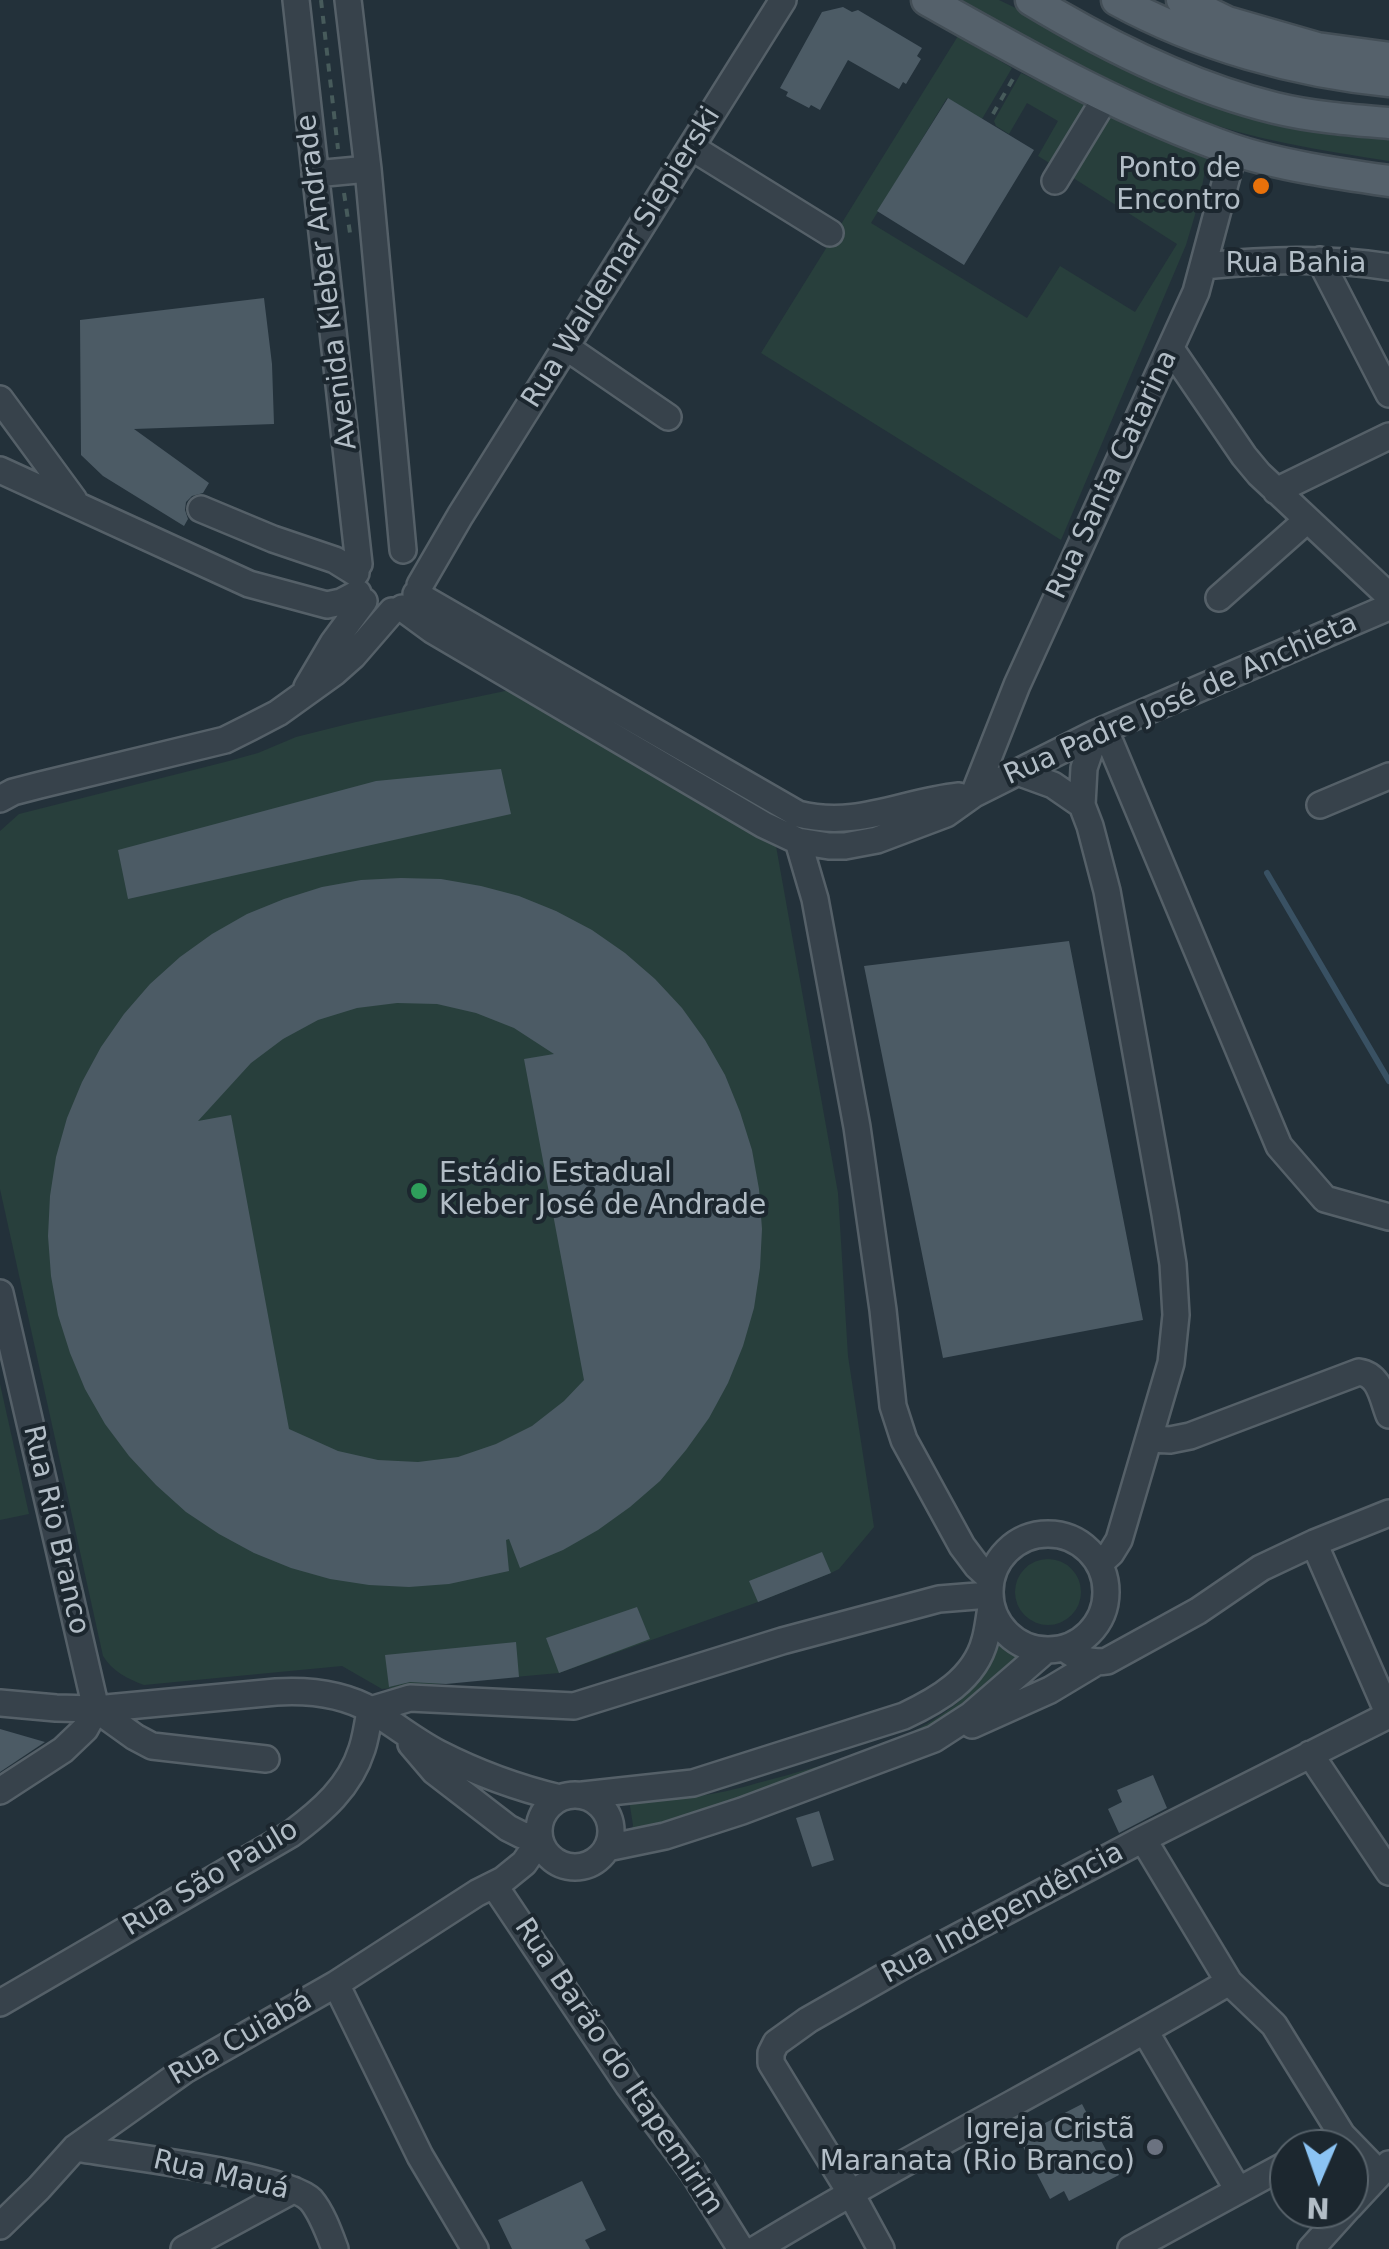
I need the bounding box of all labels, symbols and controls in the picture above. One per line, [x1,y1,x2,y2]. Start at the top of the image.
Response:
street label: Rua Waldemar Siepierski [515,101,729,415]
street label: Avenida Kleber Andrade [291,112,365,452]
place label: Ponto de Encontro [1116,153,1241,219]
marker: Ponto de Encontro [1250,175,1272,197]
street label: Rua Bahia [1225,248,1367,282]
street label: Rua Santa Catarina [1041,345,1185,605]
street label: Rua Padre José de Anchieta [999,607,1363,793]
place label: Estádio Estadual Kleber José de Andrade [439,1158,766,1224]
marker: Estádio Estadual Kleber José de Andrade [408,1180,430,1202]
street label: Rua Rio Branco [15,1422,95,1638]
street label: Rua São Paulo [117,1814,305,1944]
street label: Rua Independência [876,1836,1130,1992]
street label: Rua Barão do Itapemirim [506,1913,730,2221]
street label: Rua Cuiabá [164,1985,318,2093]
place label: Igreja Cristã Maranata (Rio Branco) [820,2114,1135,2180]
north arrow [1269,2129,1369,2229]
marker: Igreja Cristã Maranata (Rio Branco) [1144,2136,1166,2158]
street label: Rua Mauá [150,2144,292,2208]
text: N [1306,2191,1330,2224]

